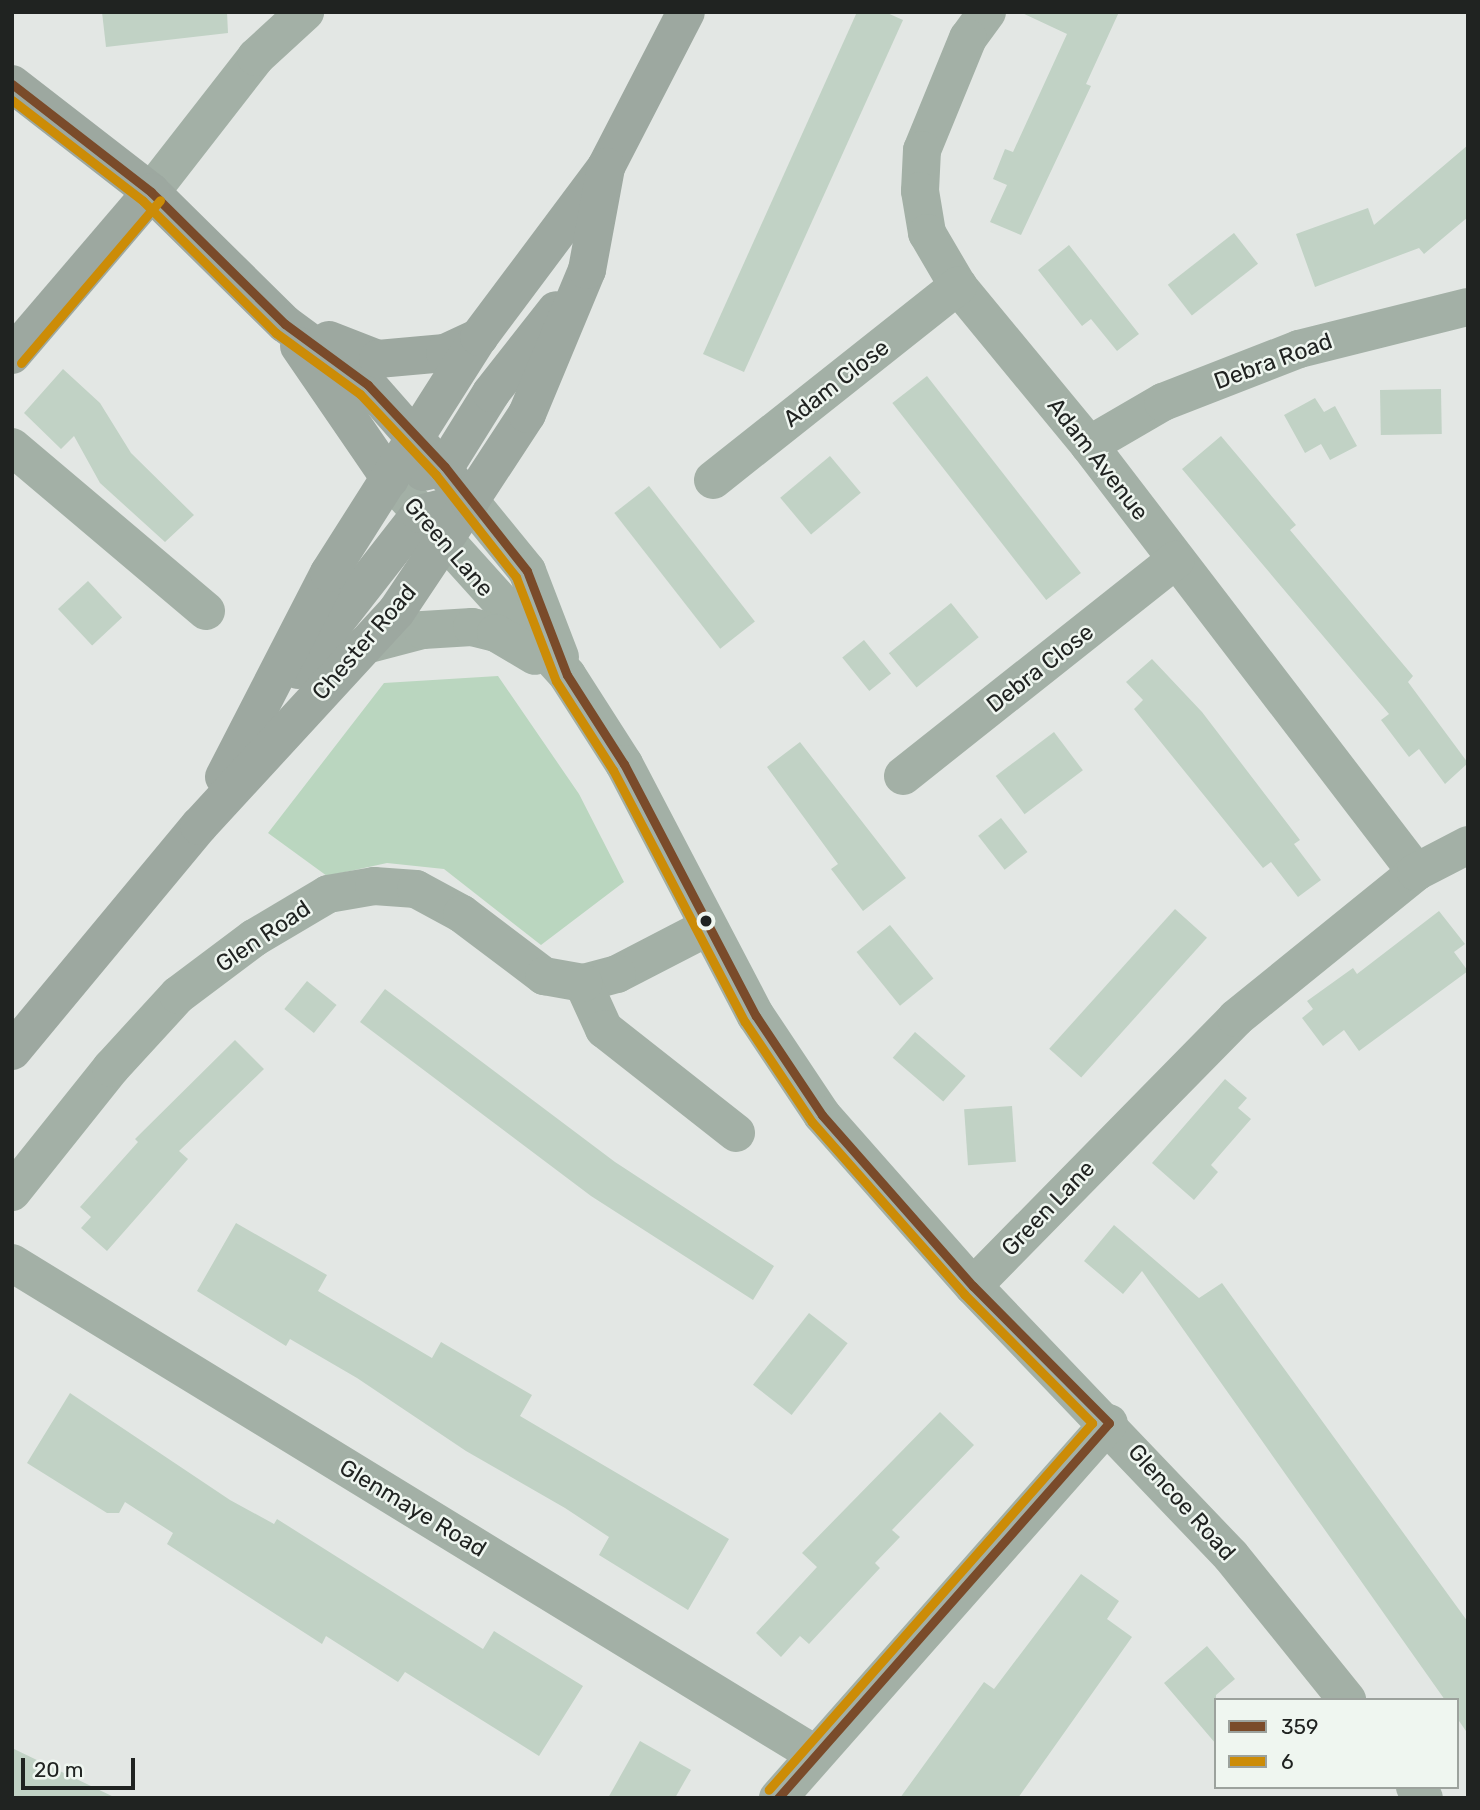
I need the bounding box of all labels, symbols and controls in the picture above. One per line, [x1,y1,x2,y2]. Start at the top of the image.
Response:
street label: Debra Road [1210,327,1336,395]
street label: Adam Close [778,333,894,433]
street label: Adam Avenue [1041,392,1155,526]
street label: Green Lane [399,492,499,602]
street label: Chester Road [306,578,422,706]
street label: Debra Close [981,618,1099,718]
street label: Glen Road [210,894,316,978]
unlabelled marker [699,914,713,928]
street label: Green Lane [996,1155,1100,1261]
street label: Glencoe Road [1123,1438,1241,1566]
street label: Glenmaye Road [335,1453,491,1563]
legend [1214,1698,1459,1789]
text: 359 [1281,1714,1319,1739]
scale bar [24,1744,138,1788]
text: 6 [1281,1749,1294,1774]
text: 20 m [34,1757,83,1782]

